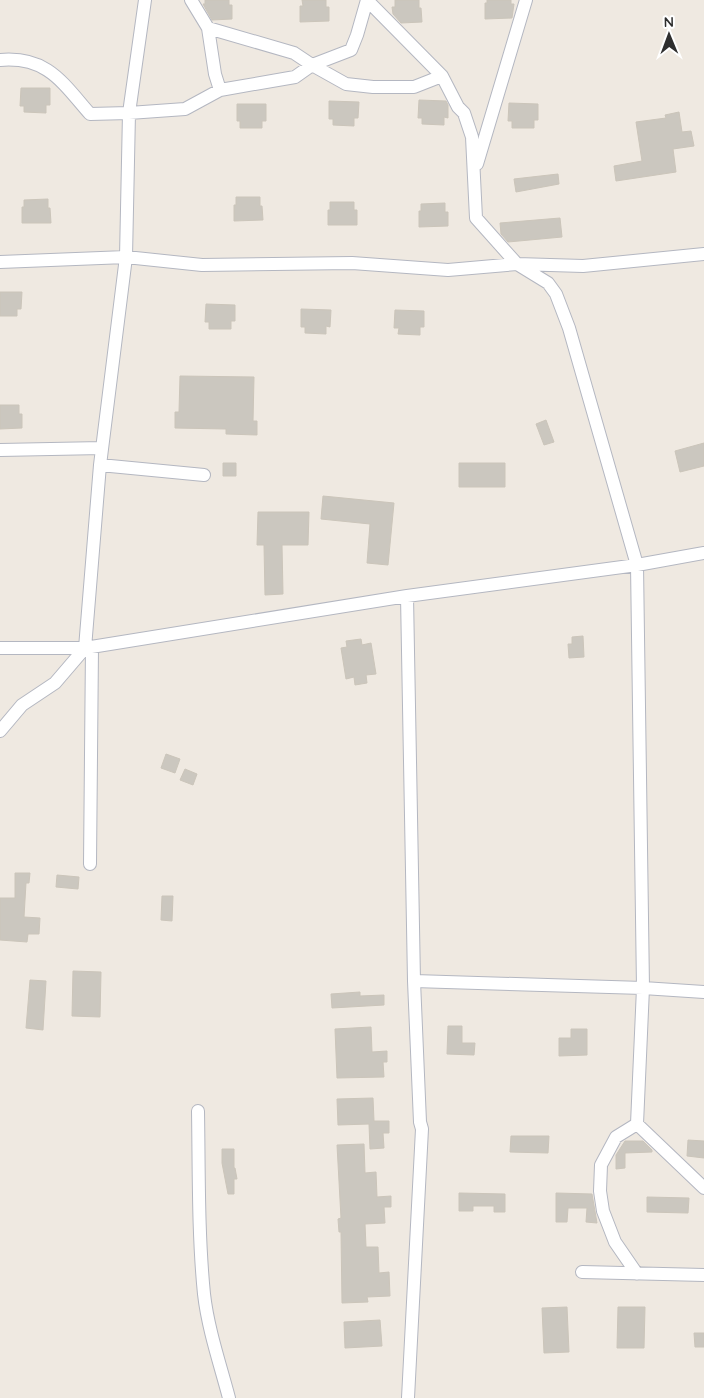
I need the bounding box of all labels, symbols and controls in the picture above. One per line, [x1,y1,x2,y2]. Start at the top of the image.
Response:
north arrow [644,10,694,60]
text: N [663,13,674,31]

